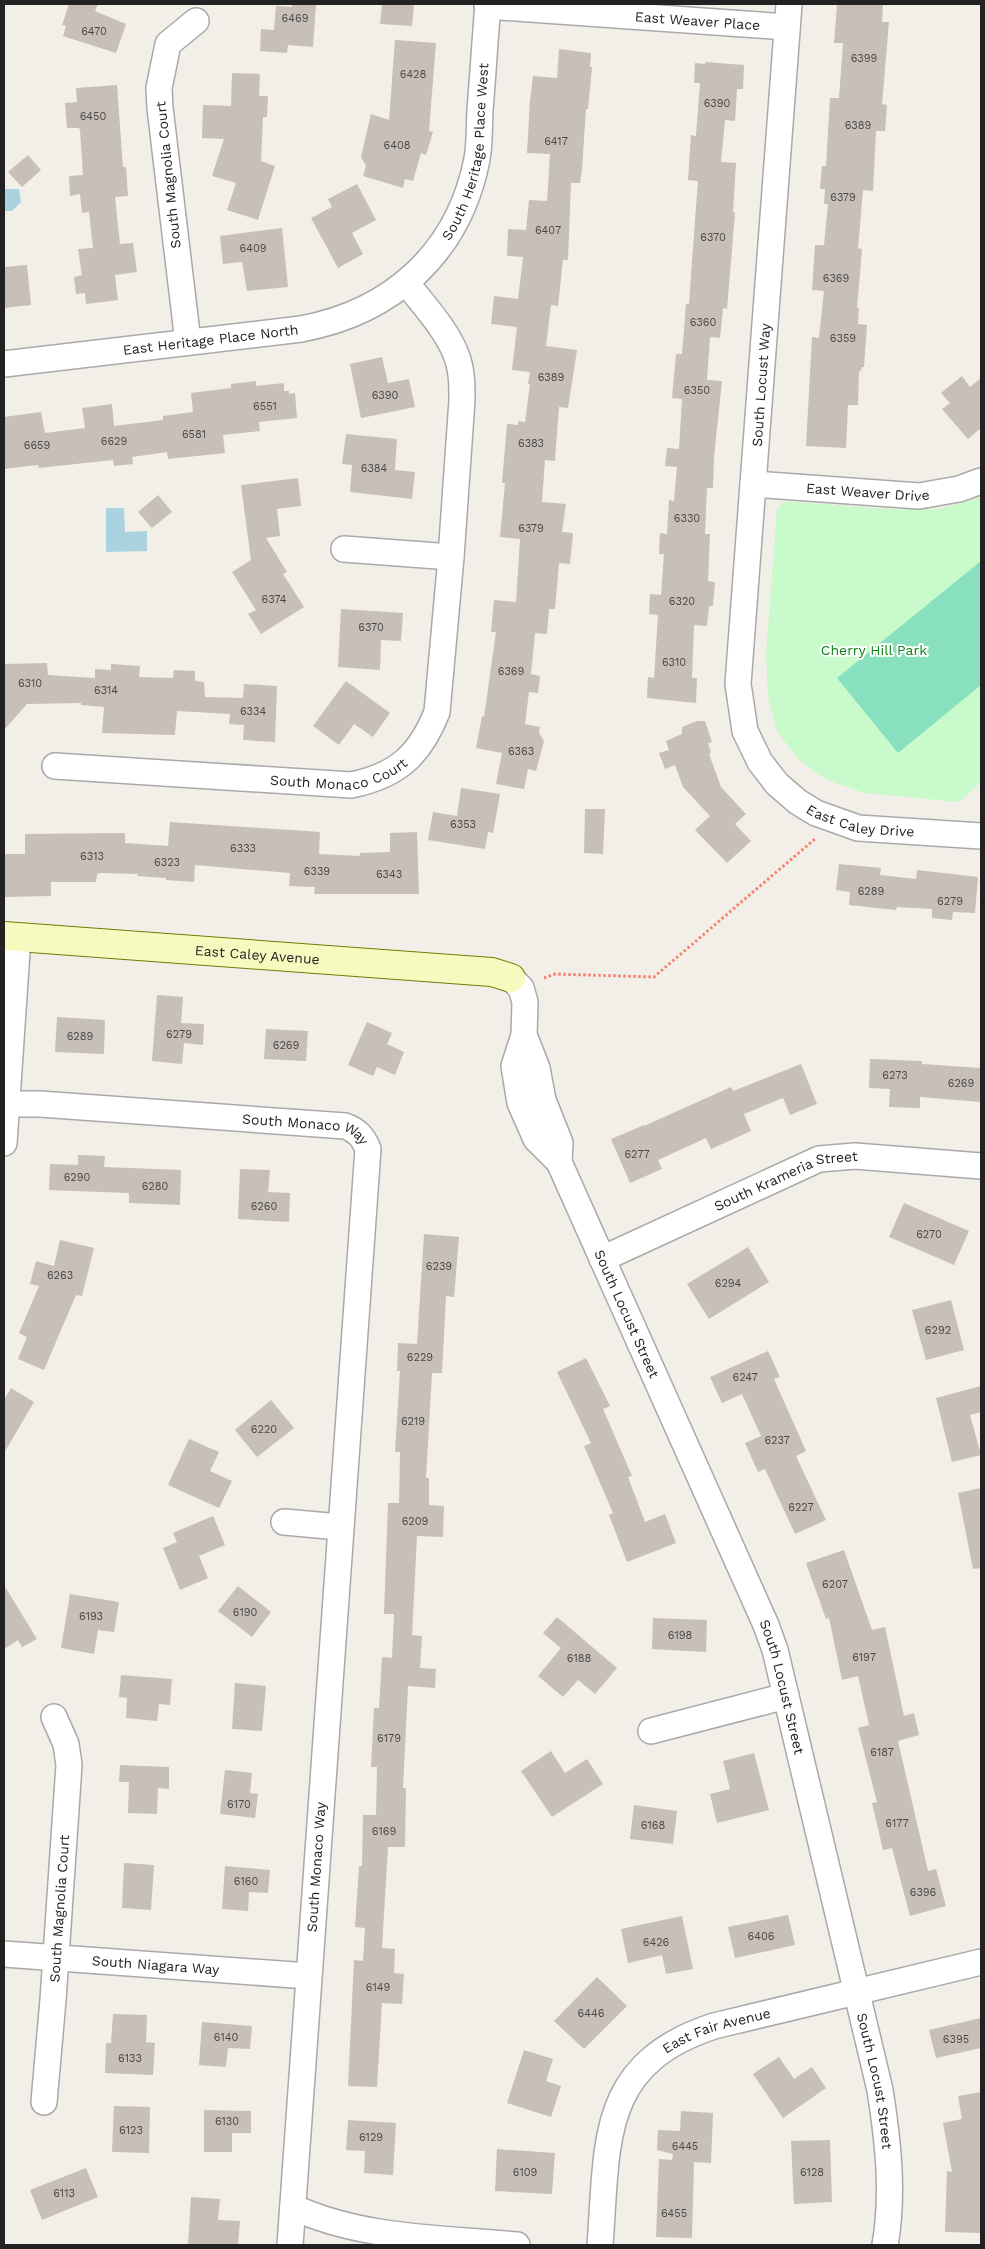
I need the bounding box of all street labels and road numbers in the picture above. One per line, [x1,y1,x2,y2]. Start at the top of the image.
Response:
street label: East Weaver Place [634,8,761,33]
street label: South Heritage Place West [438,62,492,243]
street label: South Magnolia Court [152,101,184,249]
street label: East Heritage Place North [122,321,299,358]
street label: South Locust Way [749,322,773,447]
street label: East Weaver Drive [805,480,931,504]
street label: South Monaco Court [269,755,410,793]
street label: East Caley Drive [803,801,915,840]
street label: East Caley Avenue [194,942,320,967]
street label: South Monaco Way [242,1111,373,1148]
street label: South Krameria Street [712,1148,858,1214]
street label: South Locust Street [591,1247,663,1380]
street label: South Locust Street [757,1617,808,1756]
street label: South Monaco Way [303,1801,329,1933]
street label: South Magnolia Court [46,1834,72,1983]
street label: South Niagara Way [91,1952,221,1978]
street label: East Fair Avenue [659,2005,772,2056]
street label: South Locust Street [854,2011,896,2150]

